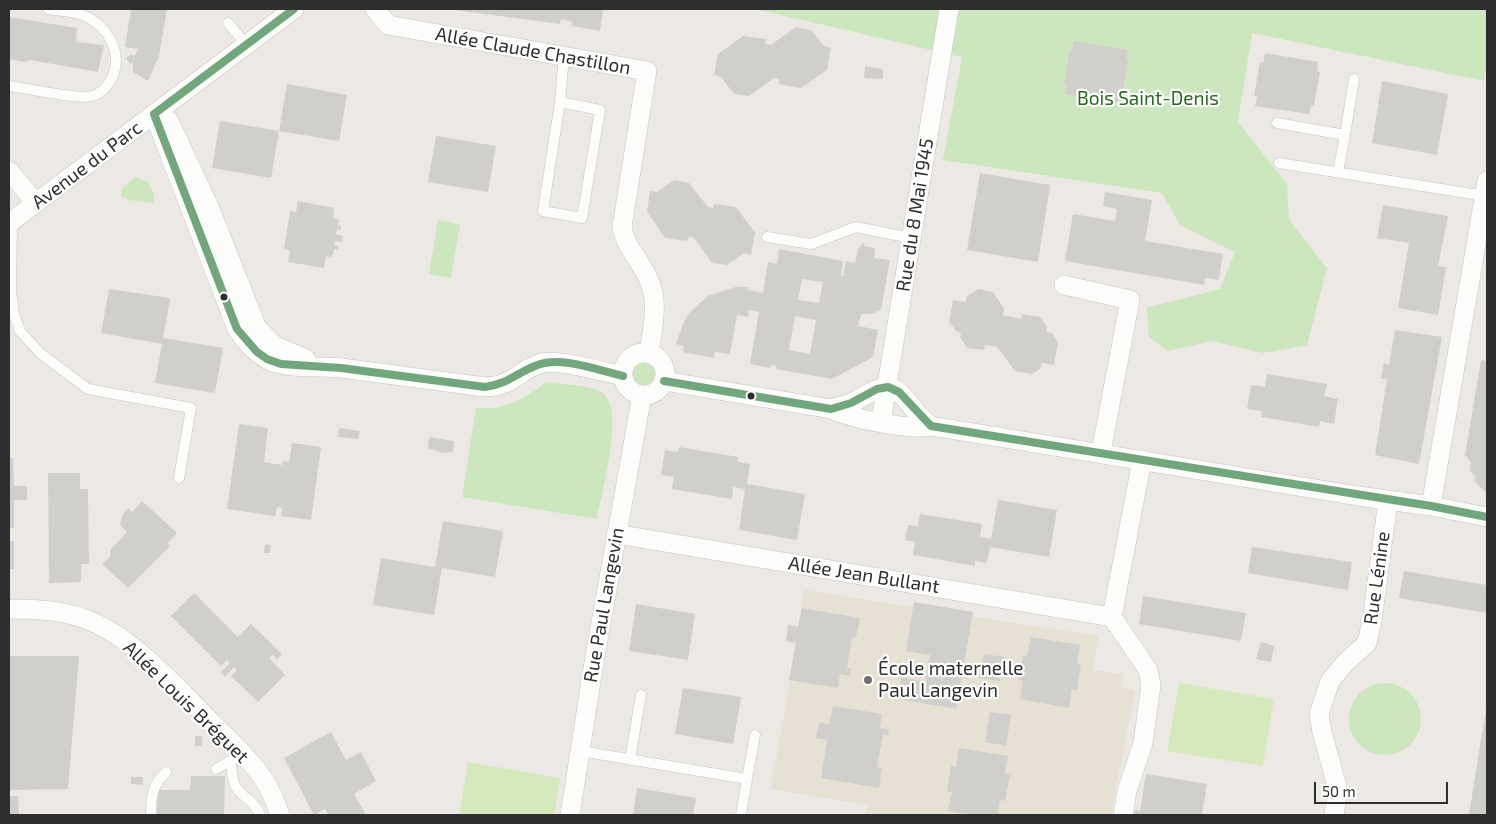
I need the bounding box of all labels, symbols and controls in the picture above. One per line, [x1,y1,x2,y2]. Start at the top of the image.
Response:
street label: Allée Claude Chastillon [434,23,632,79]
park label: Bois Saint-Denis [1077,88,1219,110]
street label: Avenue du Parc [27,116,147,214]
street label: Rue du 8 Mai 1945 [892,137,938,293]
unlabelled marker [219,292,229,302]
unlabelled marker [746,391,756,401]
street label: Rue Paul Langevin [579,526,629,684]
street label: Rue Lénine [1359,530,1395,626]
street label: Allée Jean Bullant [787,552,941,598]
street label: Allée Louis Bréguet [118,636,254,768]
place label: École maternelle Paul Langevin [878,658,1024,702]
marker: École maternelle Paul Langevin [862,674,874,686]
scale bar [1316,772,1450,804]
text: 50 m [1322,782,1356,800]

